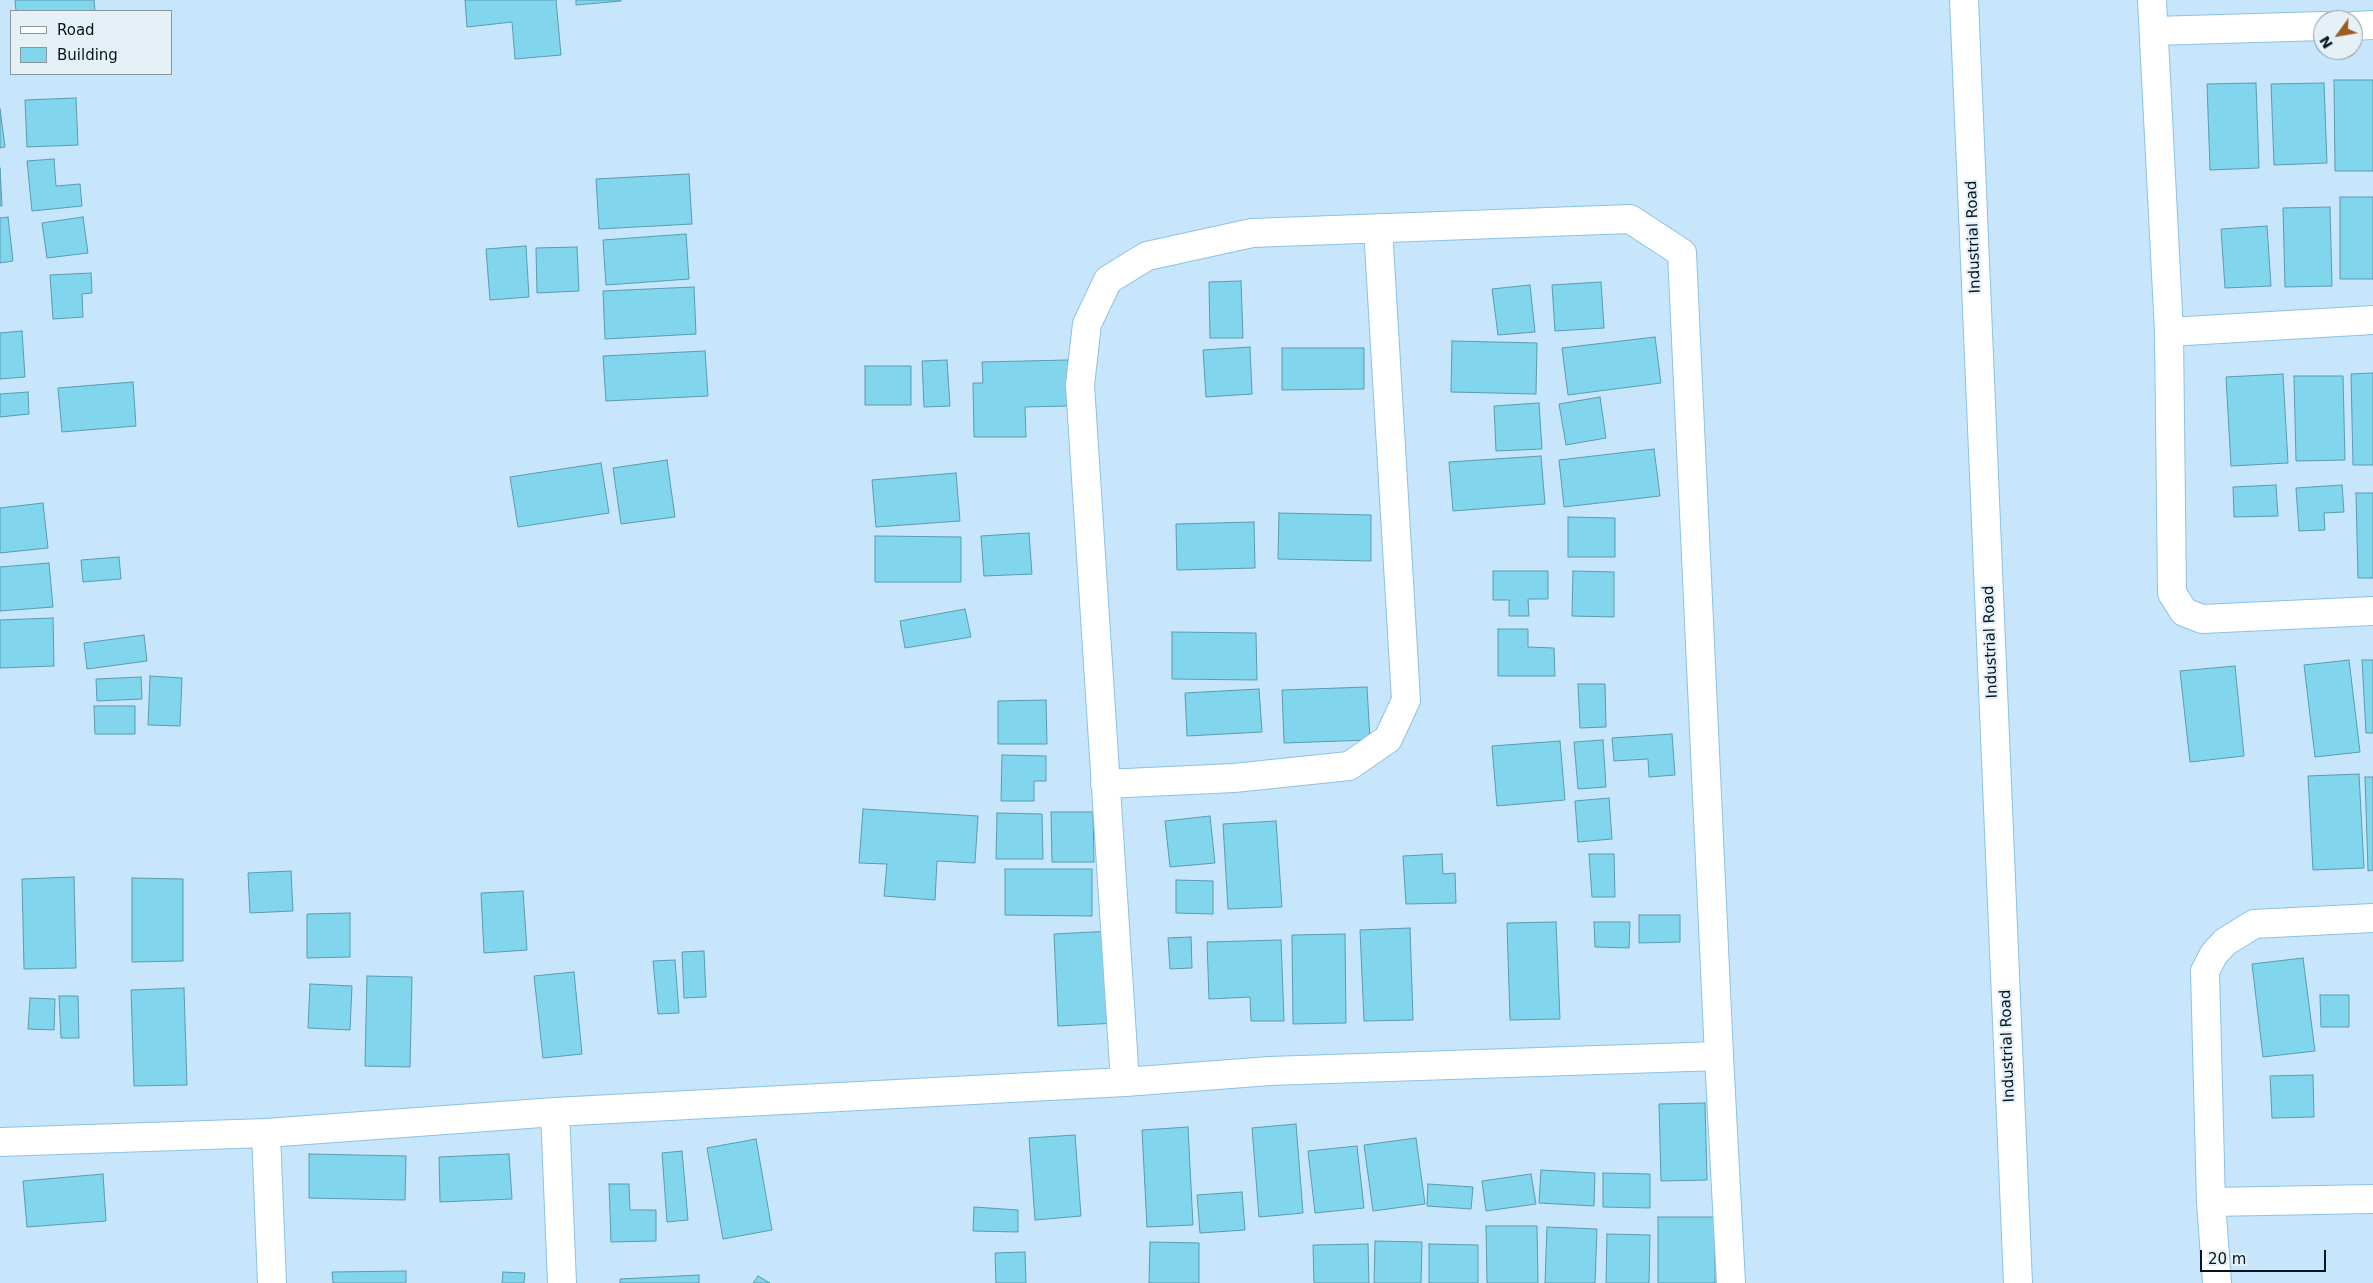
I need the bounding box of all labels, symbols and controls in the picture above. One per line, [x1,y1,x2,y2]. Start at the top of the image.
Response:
legend [10,10,172,75]
north arrow [2313,10,2363,60]
text: Road [57,21,95,39]
text: N [2316,33,2336,52]
text: Building [57,46,118,64]
street label: Industrial Road [1963,180,1985,294]
street label: Industrial Road [1980,585,2002,699]
street label: Industrial Road [1997,989,2019,1103]
scale bar [2203,1240,2329,1272]
text: 20 m [2208,1250,2246,1268]

